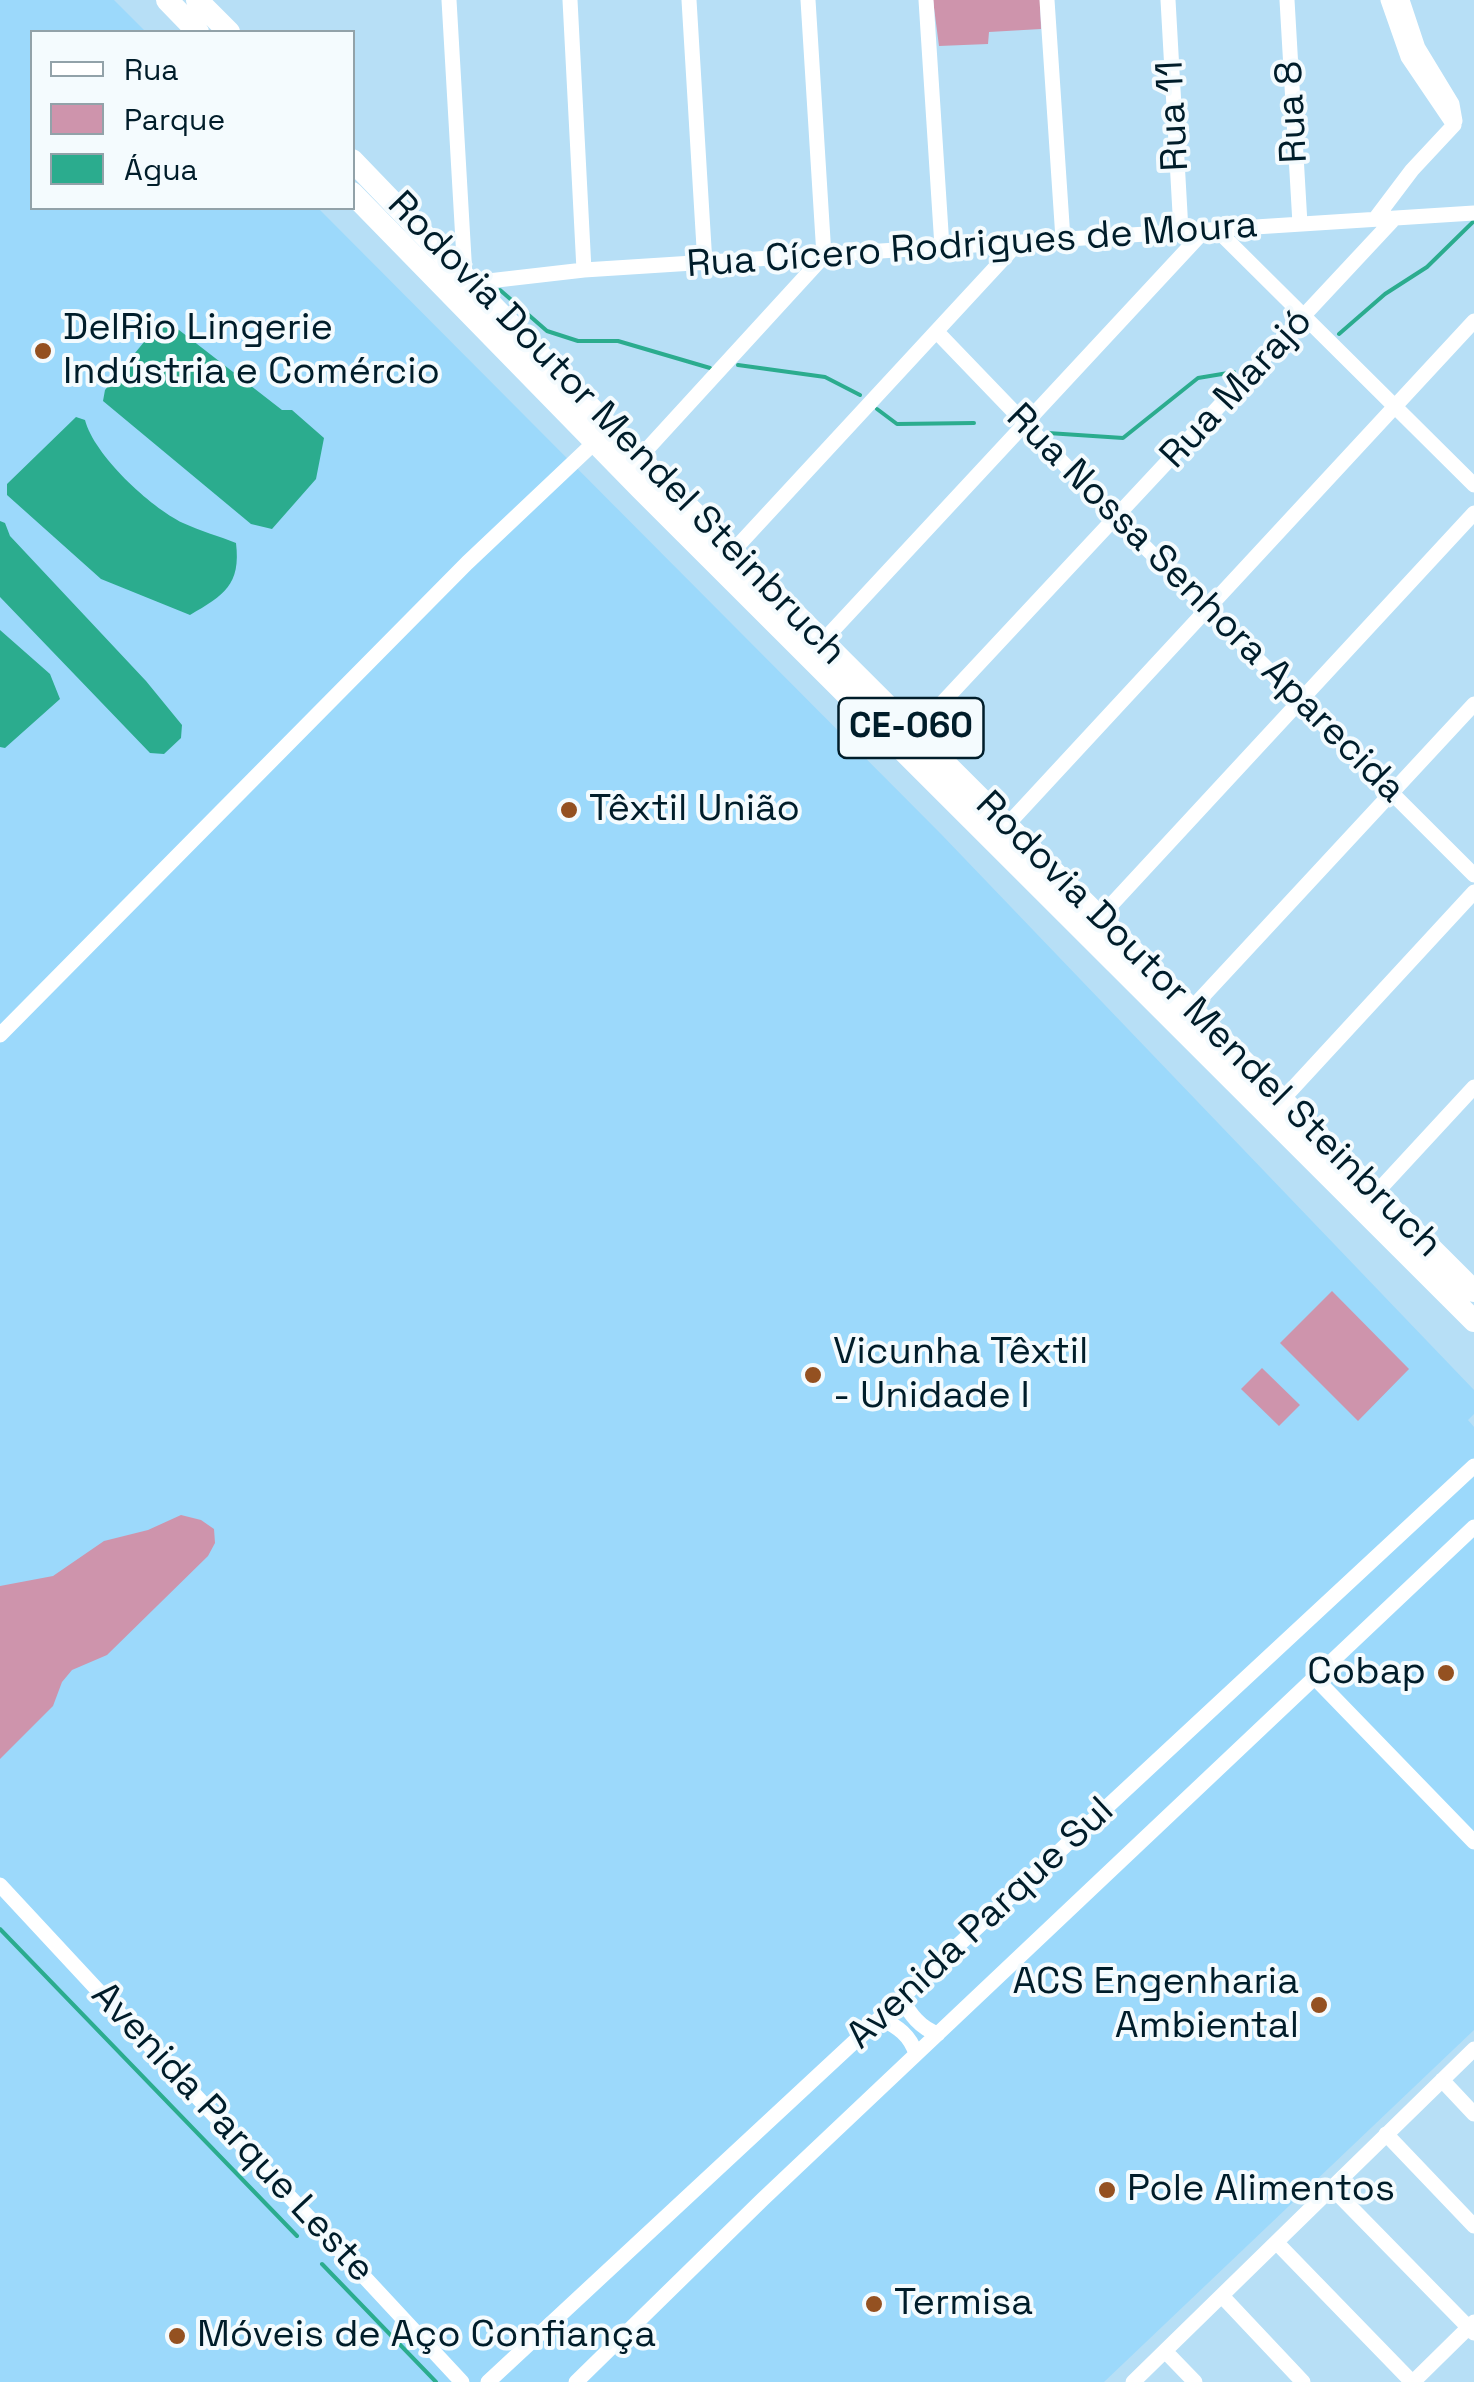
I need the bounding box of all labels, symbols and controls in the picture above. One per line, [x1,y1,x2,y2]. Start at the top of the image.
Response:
legend [30,30,355,210]
text: Rua [124,50,179,89]
street label: Rua 11 [1148,60,1200,172]
street label: Rua 8 [1268,60,1318,164]
text: Parque [124,100,225,139]
text: Água [124,150,198,189]
street label: Rodovia Doutor Mendel Steinbruch [377,183,855,675]
street label: Rua Cícero Rodrigues de Moura [685,203,1259,289]
street label: Rua Marajó [1151,300,1323,478]
place label: DelRio Lingerie Indústria e Comércio [63,306,440,396]
marker: DelRio Lingerie Indústria e Comércio [32,340,54,362]
street label: Rua Nossa Senhora Aparecida [996,395,1414,813]
road number: CE-060 [838,698,984,758]
street label: Rodovia Doutor Mendel Steinbruch [965,782,1451,1268]
place label: Têxtil União [589,787,800,833]
marker: Têxtil União [558,799,580,821]
place label: Vicunha Têxtil - Unidade I [833,1330,1088,1420]
marker: Vicunha Têxtil - Unidade I [802,1364,824,1386]
place label: Cobap [1307,1650,1426,1696]
marker: Cobap [1435,1662,1457,1684]
street label: Avenida Parque Sul [838,1789,1124,2059]
place label: ACS Engenharia Ambiental [1012,1960,1299,2050]
street label: Avenida Parque Leste [81,1973,383,2293]
marker: ACS Engenharia Ambiental [1308,1994,1330,2016]
place label: Pole Alimentos [1127,2167,1395,2213]
marker: Pole Alimentos [1096,2179,1118,2201]
place label: Termisa [894,2281,1033,2327]
marker: Termisa [863,2293,885,2315]
place label: Móveis de Aço Confiança [197,2313,656,2359]
marker: Móveis de Aço Confiança [166,2325,188,2347]

